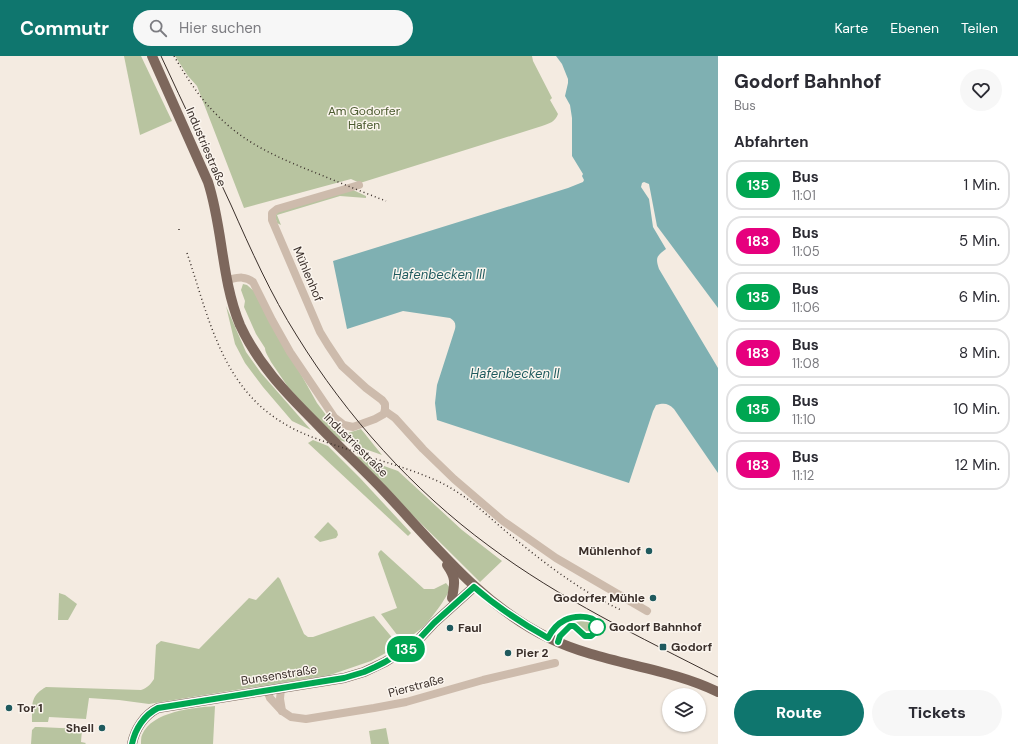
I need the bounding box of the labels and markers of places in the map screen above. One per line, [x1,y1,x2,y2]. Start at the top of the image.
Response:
place label: Mühlenhof [579,543,641,559]
marker: Mühlenhof [644,546,654,556]
place label: Godorfer Mühle [553,590,645,606]
marker: Godorfer Mühle [648,593,658,603]
marker: Godorf Bahnhof [588,618,606,636]
place label: Godorf Bahnhof [609,619,702,635]
place label: Faul [458,620,482,636]
marker: Faul [445,623,455,633]
place label: Godorf [671,639,712,655]
marker: Godorf [658,642,668,652]
place label: Pier 2 [516,645,549,661]
marker: Pier 2 [503,648,513,658]
place label: Tor 1 [17,700,43,716]
marker: Tor 1 [4,703,14,713]
place label: Shell [66,720,94,736]
marker: Shell [97,723,107,733]

